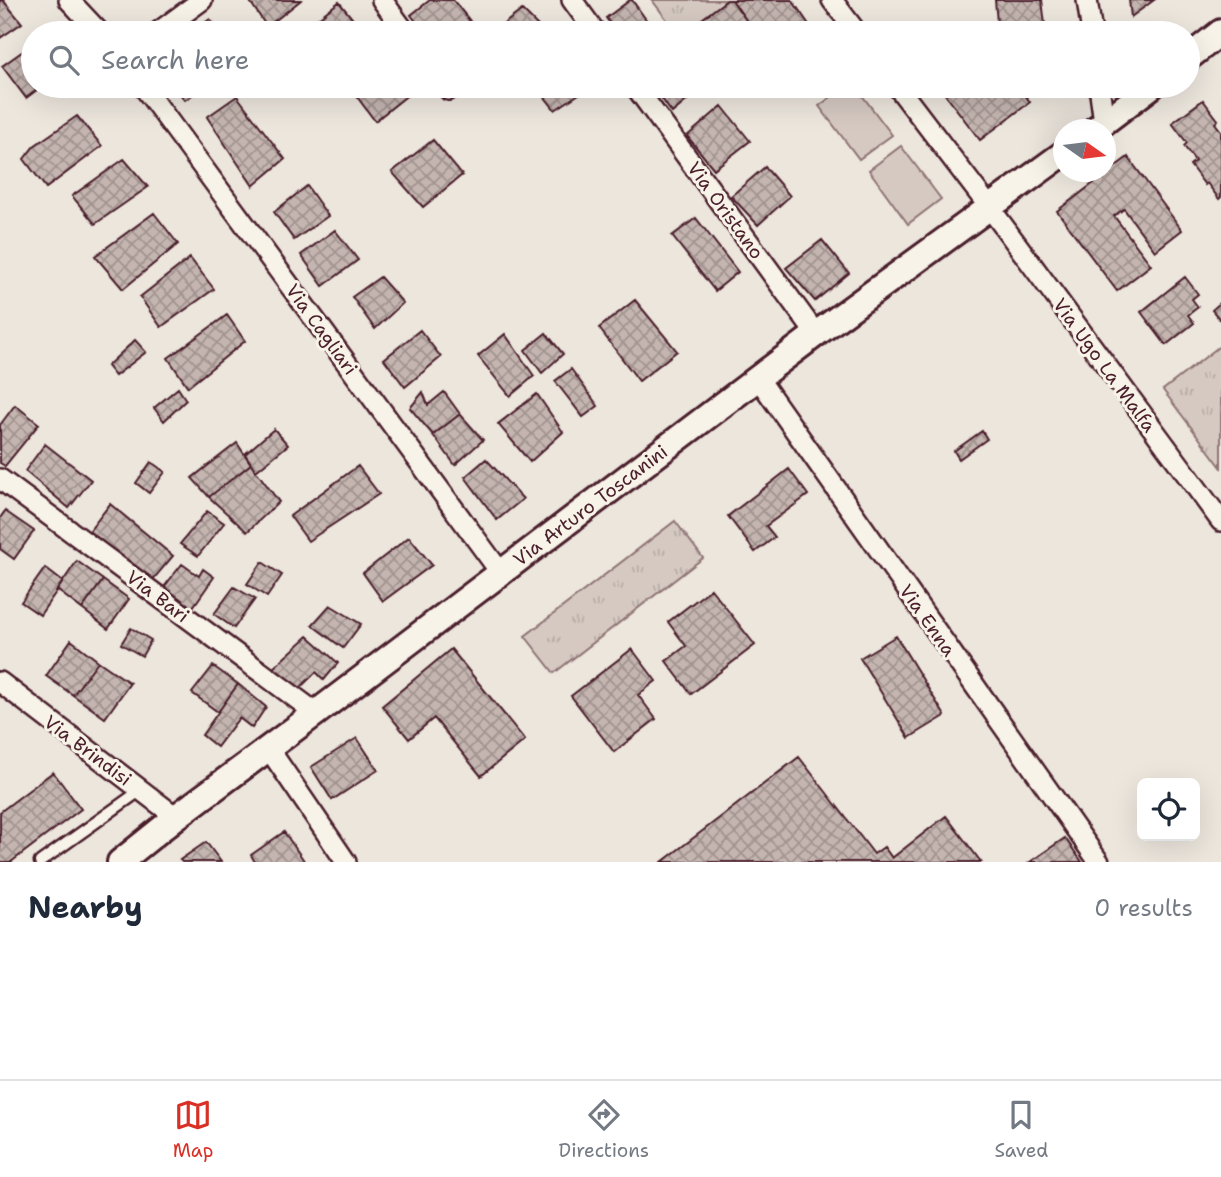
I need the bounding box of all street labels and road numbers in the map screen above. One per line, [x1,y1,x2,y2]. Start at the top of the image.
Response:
street label: Via Oristano [682,156,769,264]
street label: Via Cagliari [280,279,363,380]
street label: Via Ugo La Malfa [1047,293,1162,438]
street label: Via Arturo Toscanini [508,439,673,572]
street label: Via Bari [121,565,194,628]
street label: Via Enna [894,579,962,661]
street label: Via Brindisi [39,709,137,792]

